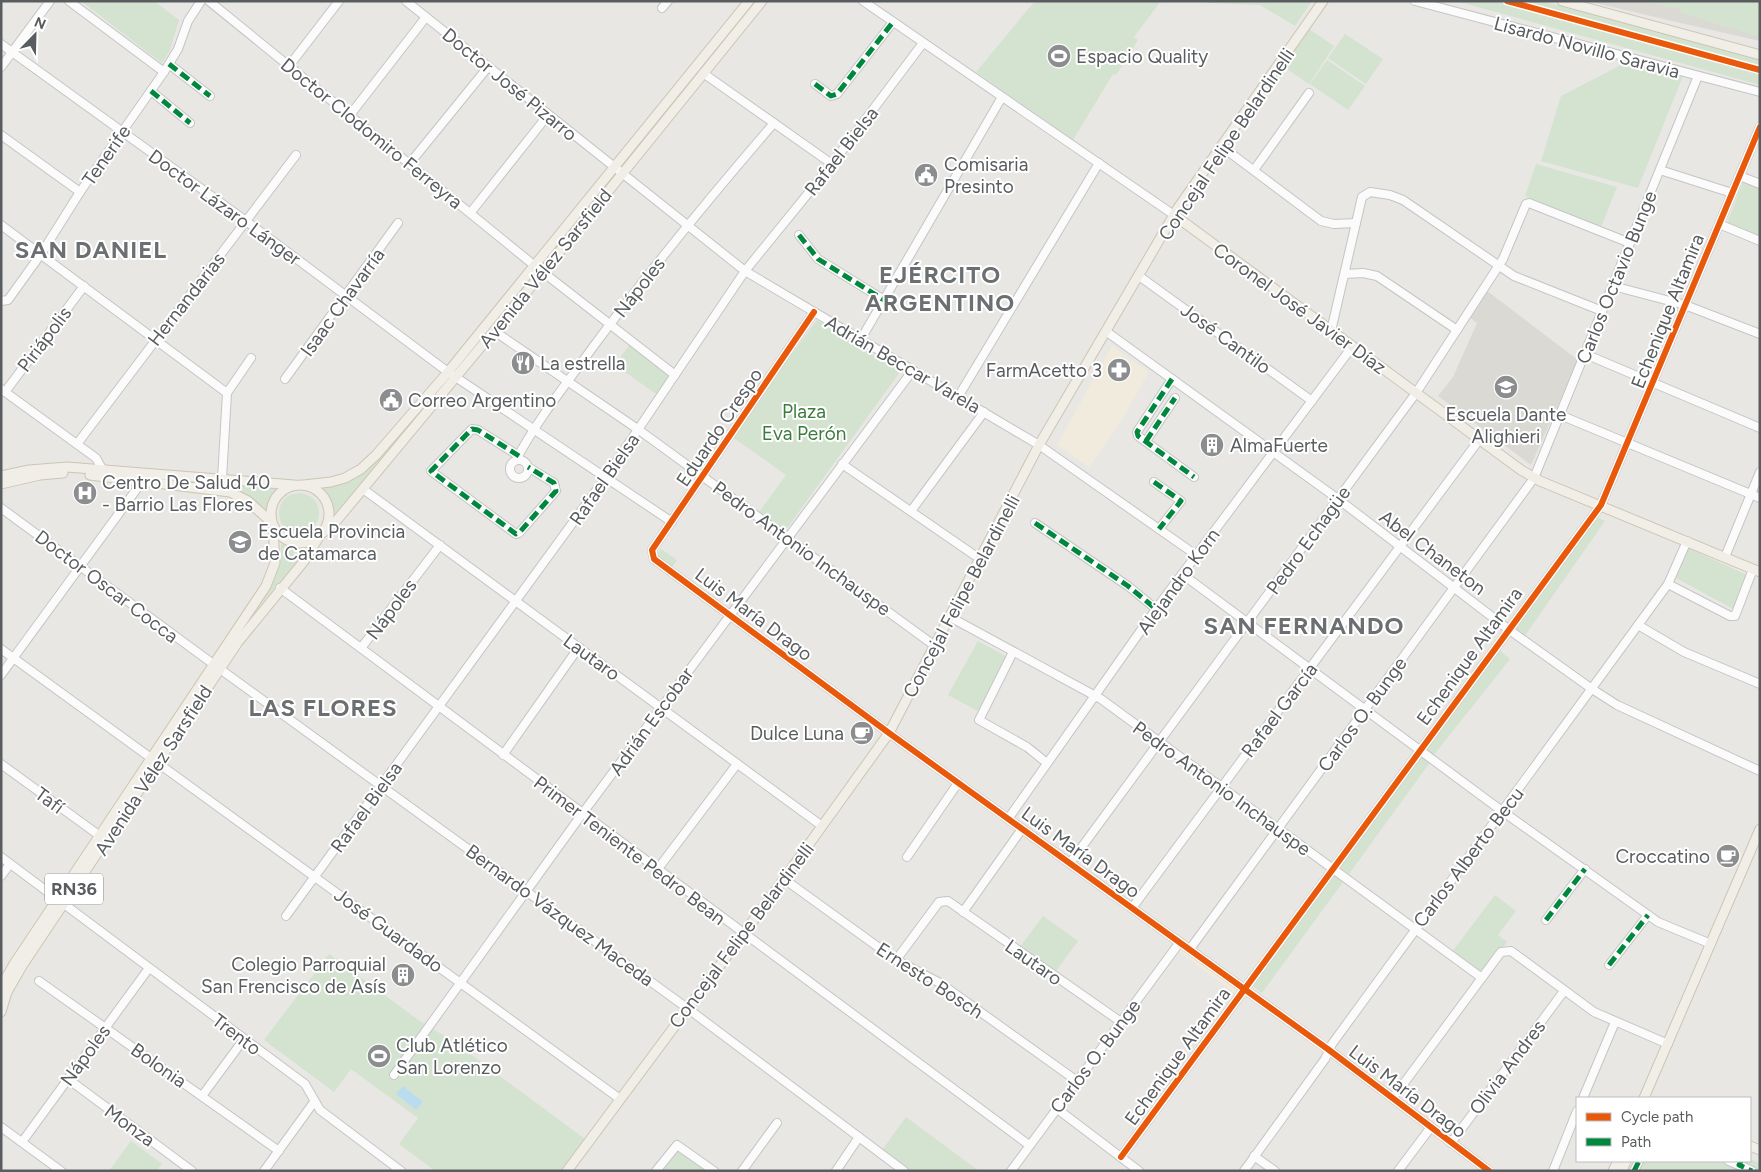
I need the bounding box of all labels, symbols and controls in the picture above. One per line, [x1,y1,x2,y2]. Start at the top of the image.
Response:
north arrow [10,10,60,60]
street label: Lisardo Novillo Saravia [1492,12,1682,83]
text: N [32,14,48,33]
street label: Doctor José Pizarro [438,23,582,146]
sports icon: Espacio Quality [1046,43,1072,69]
street label: Concejal Felipe Belardinelli [1153,44,1299,245]
place label: Espacio Quality [1076,45,1208,68]
street label: Doctor Clodomiro Ferreyra [276,53,467,214]
street label: Rafael Bielsa [800,102,883,200]
street label: Tenerife [77,121,136,190]
street label: Doctor Lázaro Lánger [144,144,306,271]
place label: Comisaria Presinto [944,153,1028,198]
public building icon: Comisaria Presinto [913,162,939,188]
street label: Avenida Vélez Sarsfield [474,184,617,353]
street label: Carlos Octavio Bunge [1571,187,1662,367]
street label: Echenique Altamira [1626,231,1709,392]
district label: SAN DANIEL [15,235,167,264]
street label: Coronel José Javier Díaz [1209,238,1391,379]
street label: Isaac Chavarría [295,244,389,361]
street label: Hernandarias [143,248,230,351]
street label: Nápoles [609,253,670,322]
district label: EJÉRCITO ARGENTINO [865,260,1015,317]
street label: José Cantilo [1176,298,1275,379]
street label: Piriápolis [12,302,76,376]
street label: Adrián Beccar Varela [821,311,985,418]
restaurant icon: La estrella [510,350,536,376]
place label: La estrella [540,352,626,375]
pharmacy icon: FarmAcetto 3 [1106,357,1132,383]
place label: FarmAcetto 3 [986,359,1102,382]
street label: Eduardo Crespo [671,364,767,491]
school or university icon: Escuela Dante Alighieri [1493,374,1519,400]
public building icon: Correo Argentino [378,387,404,413]
place label: Correo Argentino [408,389,556,412]
park label: Plaza Eva Perón [762,400,846,445]
place label: Escuela Dante Alighieri [1446,403,1566,448]
street label: Rafael Bielsa [564,429,644,530]
building icon: AlmaFuerte [1199,432,1225,458]
place label: AlmaFuerte [1230,434,1328,457]
place label: Centro De Salud 40 - Barrio Las Flores [102,471,270,516]
street label: Pedro Antonio Inchauspe [708,476,895,621]
hospital icon: Centro De Salud 40 - Barrio Las Flores [72,480,98,506]
street label: Pedro Echagüe [1261,482,1355,599]
street label: Concejal Felipe Belardinelli [898,491,1025,702]
street label: Abel Chaneton [1375,505,1490,600]
place label: Escuela Provincia de Catamarca [258,520,405,565]
street label: Alejandro Korn [1132,524,1225,639]
street label: Doctor Oscar Cocca [31,525,183,648]
school or university icon: Escuela Provincia de Catamarca [227,529,253,555]
street label: Luis María Drago [691,563,817,666]
street label: Nápoles [361,574,422,644]
street label: Echenique Altamira [1412,583,1527,730]
district label: SAN FERNANDO [1204,611,1404,640]
street label: Lautaro [559,629,625,686]
street label: Carlos O. Bunge [1313,652,1412,776]
street label: Rafael García [1236,658,1322,762]
street label: Adrián Escobar [604,662,699,780]
street label: Avenida Vélez Sarsfield [90,681,217,860]
district label: LAS FLORES [248,693,398,722]
street label: Pedro Antonio Inchauspe [1128,716,1315,861]
cafe icon: Dulce Luna [849,720,875,746]
place label: Dulce Luna [750,722,844,745]
street label: Rafael Bielsa [326,757,407,857]
street label: Primer Teniente Pedro Bean [529,771,730,930]
street label: Tafí [31,782,70,820]
street label: Carlos Alberto Becu [1408,783,1529,932]
street label: Luis María Drago [1017,802,1144,903]
street label: Concejal Felipe Belardinelli [664,838,819,1033]
street label: Bernardo Vázquez Maceda [461,840,658,991]
cafe icon: Croccatino [1715,843,1741,869]
place label: Croccatino [1615,845,1710,868]
road number: RN36 [45,874,103,904]
street label: José Guardado [330,883,448,978]
street label: Lautaro [1001,935,1067,990]
street label: Ernesto Bosch [872,937,987,1023]
place label: Colegio Parroquial San Frencisco de Asís [201,953,386,998]
building icon: Colegio Parroquial San Frencisco de Asís [390,962,416,988]
street label: Echenique Altamira [1120,983,1235,1130]
street label: Carlos O. Bunge [1045,995,1146,1118]
street label: Trento [208,1009,266,1060]
street label: Olivia Andres [1464,1015,1550,1119]
street label: Nápoles [56,1020,115,1090]
place label: Club Atlético San Lorenzo [396,1034,508,1079]
street label: Bolonia [127,1038,191,1093]
street label: Luis María Drago [1345,1040,1471,1143]
sports icon: Club Atlético San Lorenzo [366,1043,392,1069]
legend [1576,1097,1751,1162]
street label: Monza [100,1099,159,1151]
text: Cycle path [1621,1108,1693,1126]
text: Path [1621,1133,1651,1151]

